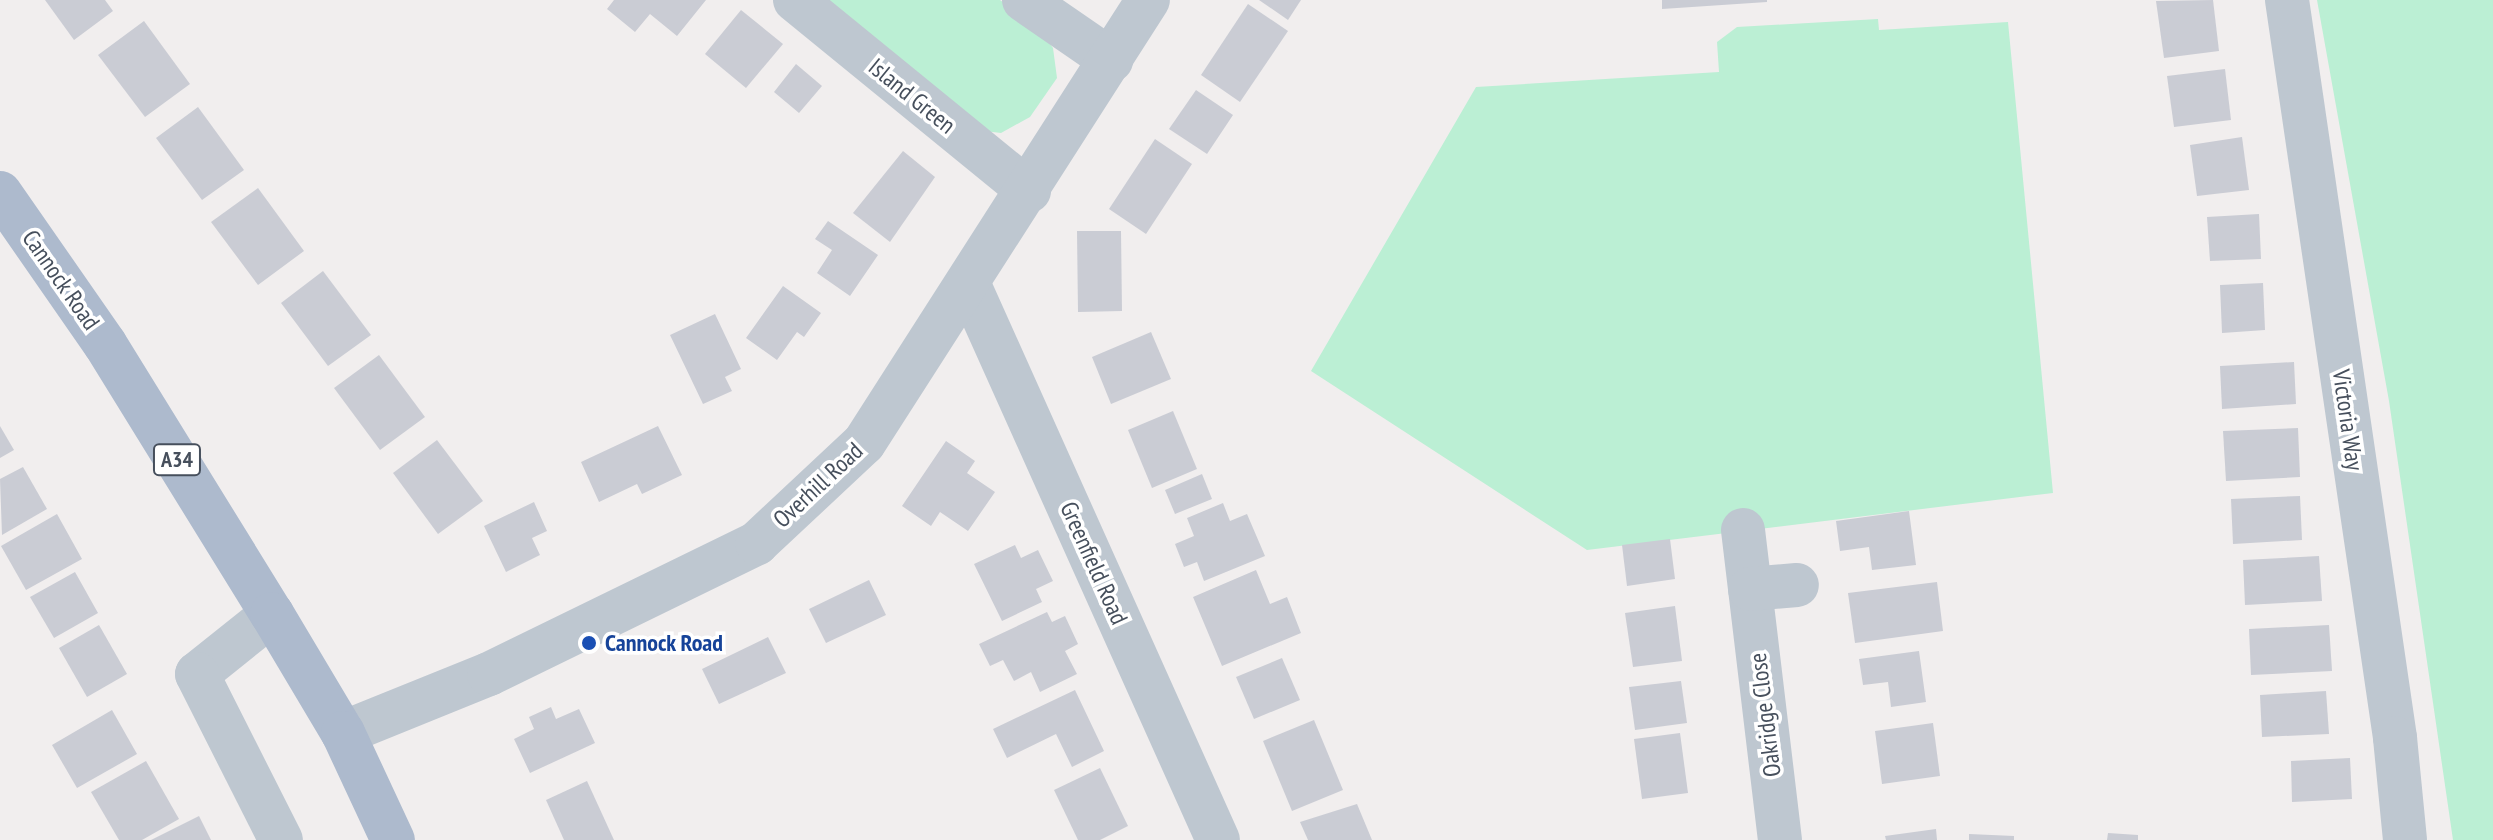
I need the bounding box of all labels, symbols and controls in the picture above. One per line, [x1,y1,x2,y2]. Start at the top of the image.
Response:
street label: Island Green [863,52,961,140]
street label: Cannock Road [16,224,106,336]
street label: Victoria Way [2327,367,2369,473]
street label: Overhill Road [767,436,869,534]
road number: A34 [151,442,203,478]
street label: Greenfield Road [1054,497,1134,629]
place label: Cannock Road [605,629,724,657]
marker: Cannock Road [580,634,598,652]
street label: Oakridge Close [1743,651,1787,779]

